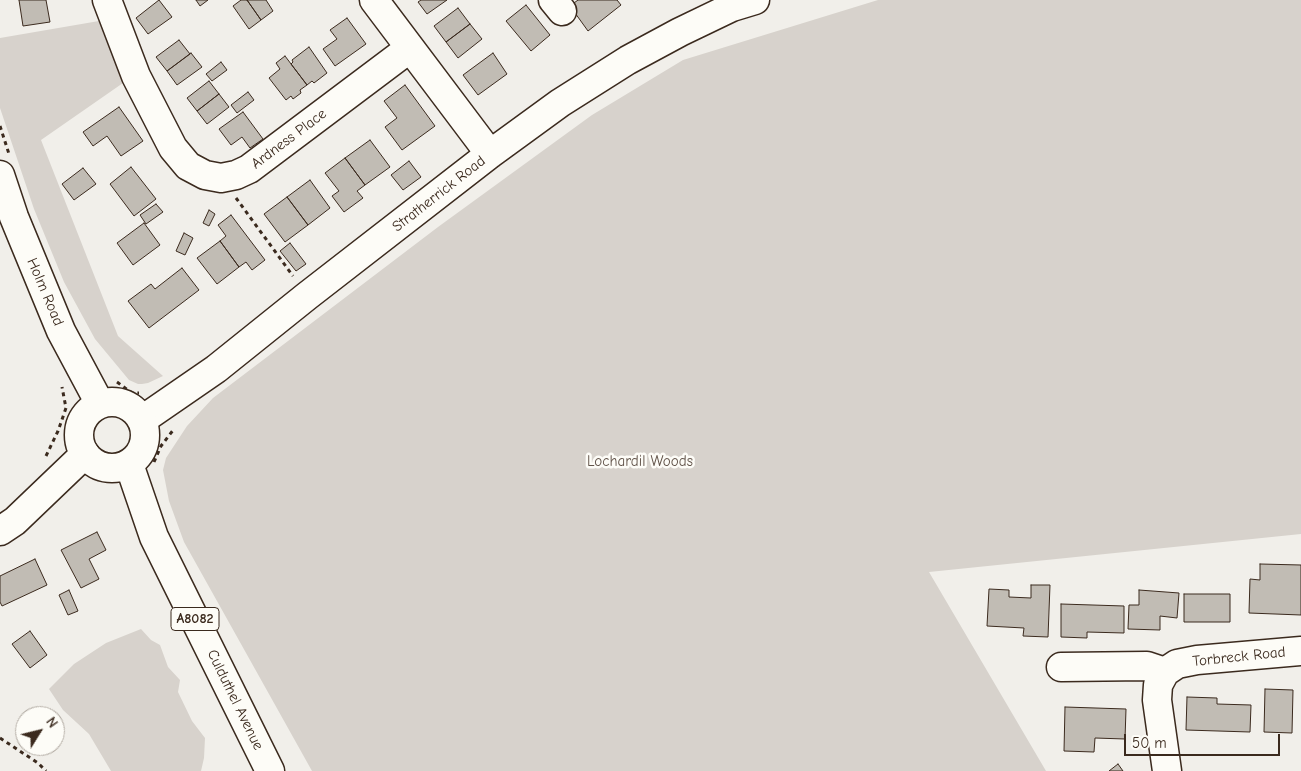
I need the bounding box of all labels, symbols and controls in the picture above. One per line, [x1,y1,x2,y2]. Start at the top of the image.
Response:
street label: Ardness Place [248,105,330,173]
street label: Stratherrick Road [389,152,489,236]
street label: Holm Road [23,255,67,329]
park label: Lochardil Woods [587,453,693,471]
road number: A8082 [171,608,219,630]
street label: Torbreck Road [1192,643,1286,671]
street label: Culduthel Avenue [203,647,267,753]
north arrow [15,706,65,756]
text: N [42,714,61,731]
scale bar [1126,724,1282,756]
text: 50 m [1132,734,1167,752]

